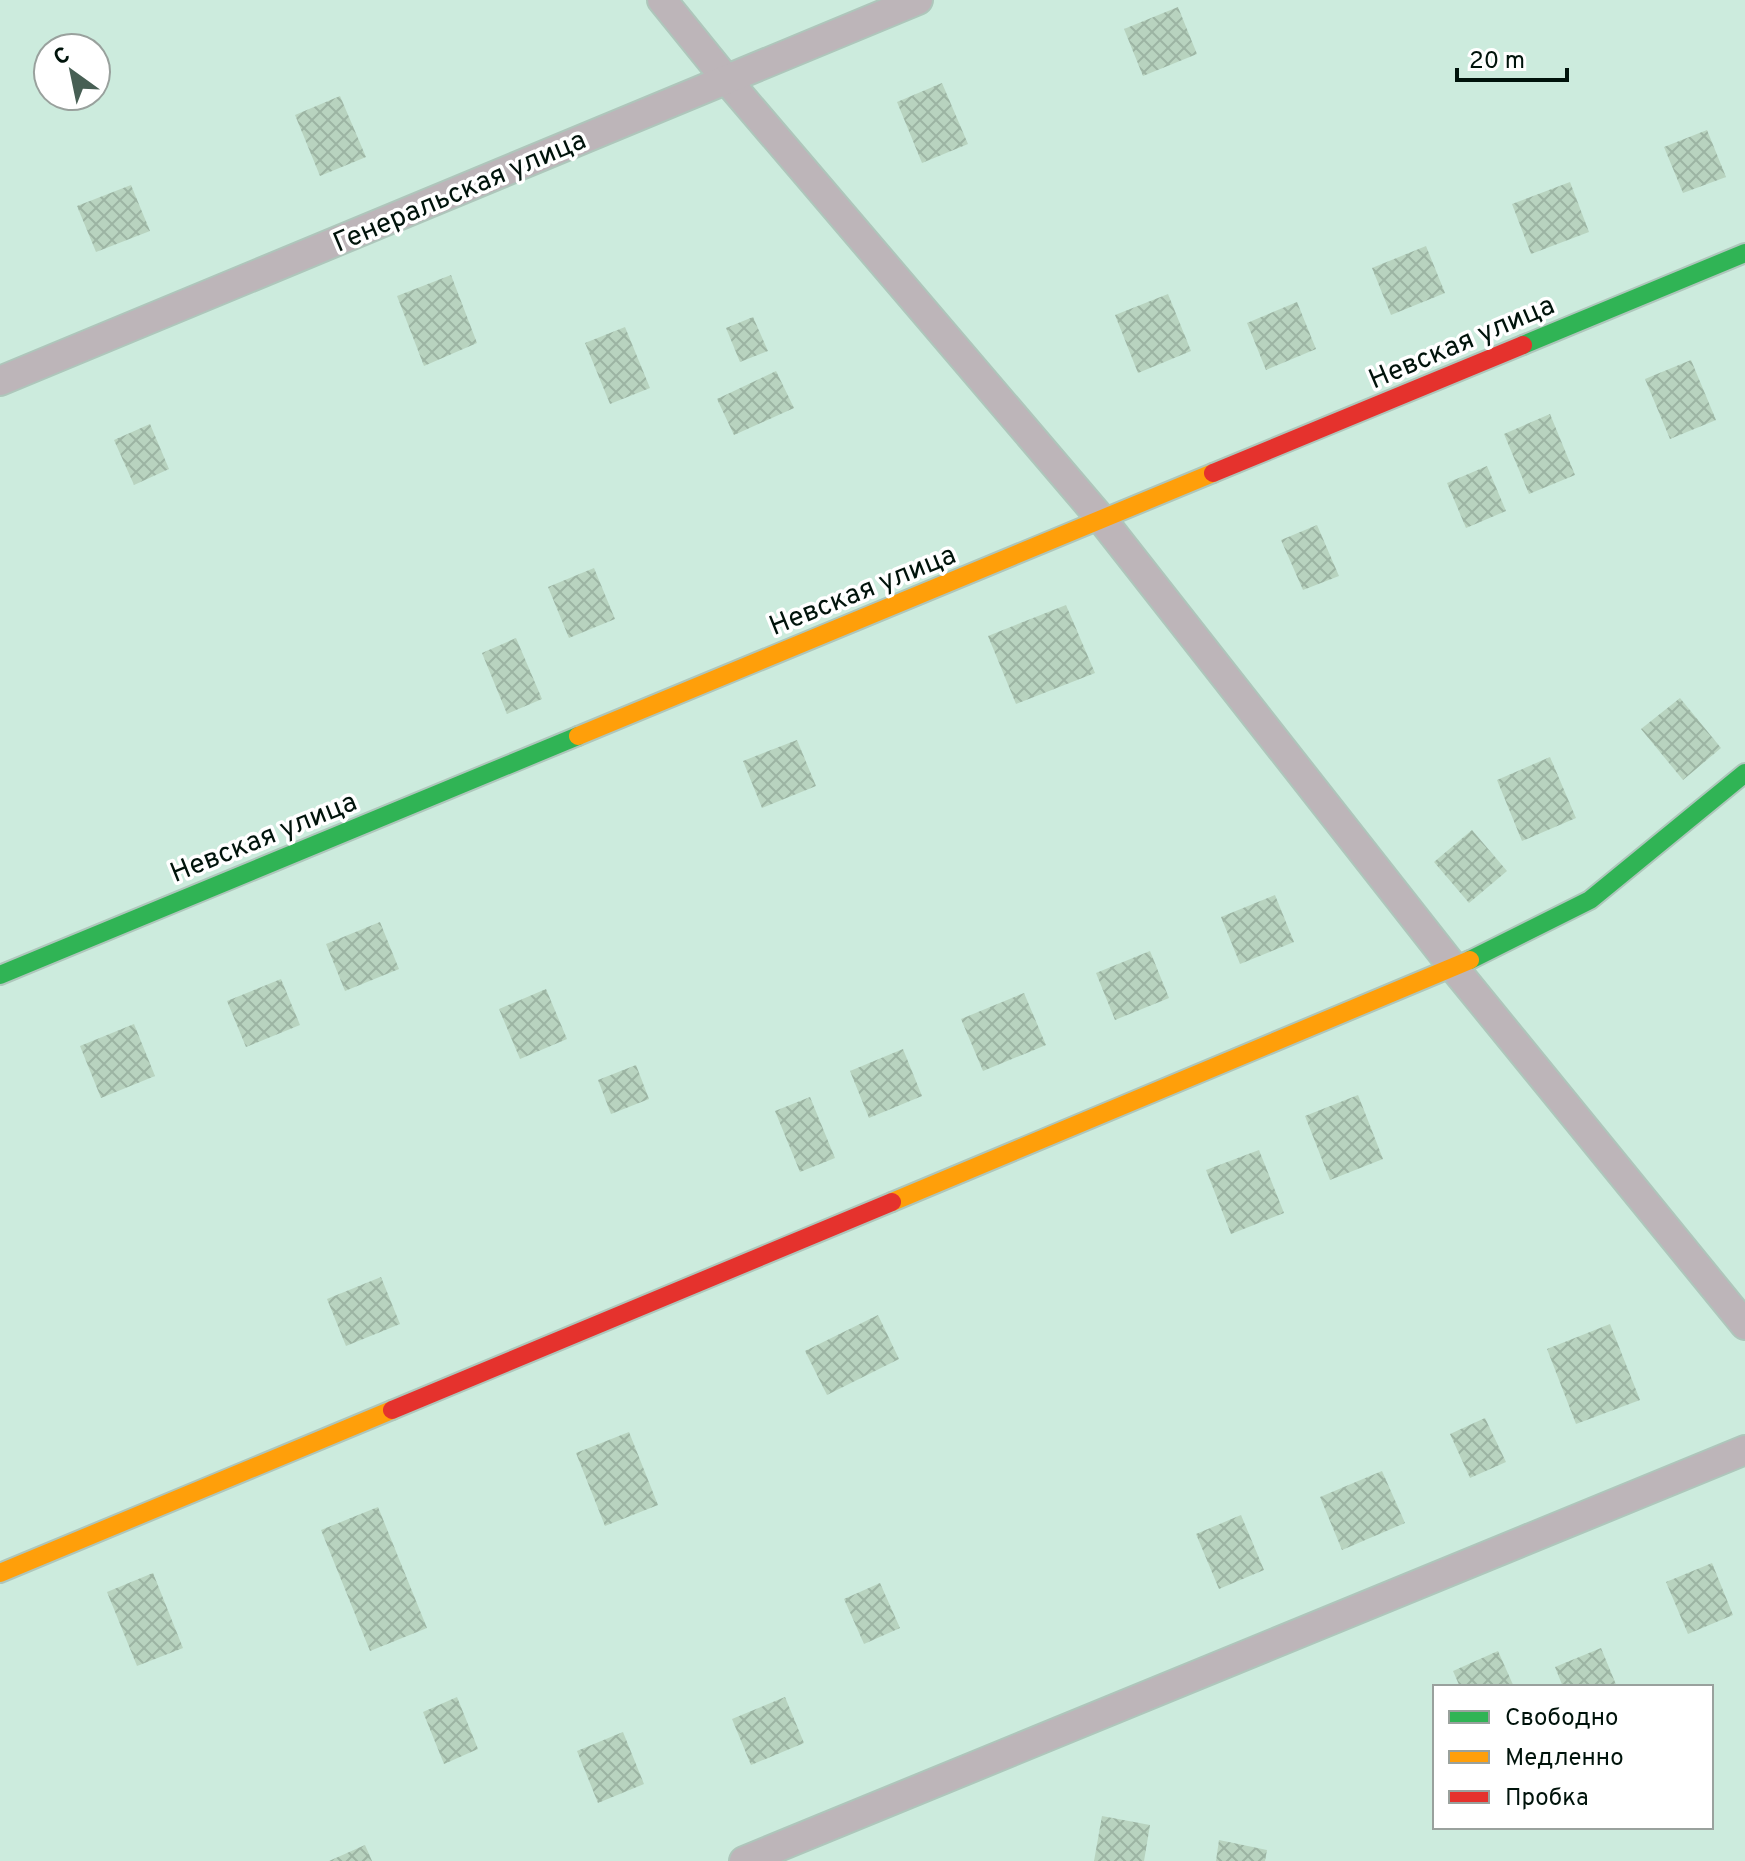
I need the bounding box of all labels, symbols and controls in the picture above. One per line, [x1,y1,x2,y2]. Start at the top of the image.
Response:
north arrow [32,32,112,112]
scale bar [1457,32,1567,82]
text: С [49,42,76,72]
text: 20 m [1469,47,1525,77]
street label: Генеральская улица [328,123,592,262]
street label: Невская улица [1364,288,1560,399]
street label: Невская улица [764,538,962,646]
street label: Невская улица [165,785,363,893]
legend [1433,1685,1713,1829]
text: Свободно [1505,1704,1618,1734]
text: Медленно [1505,1744,1624,1774]
text: Пробка [1505,1784,1589,1814]

